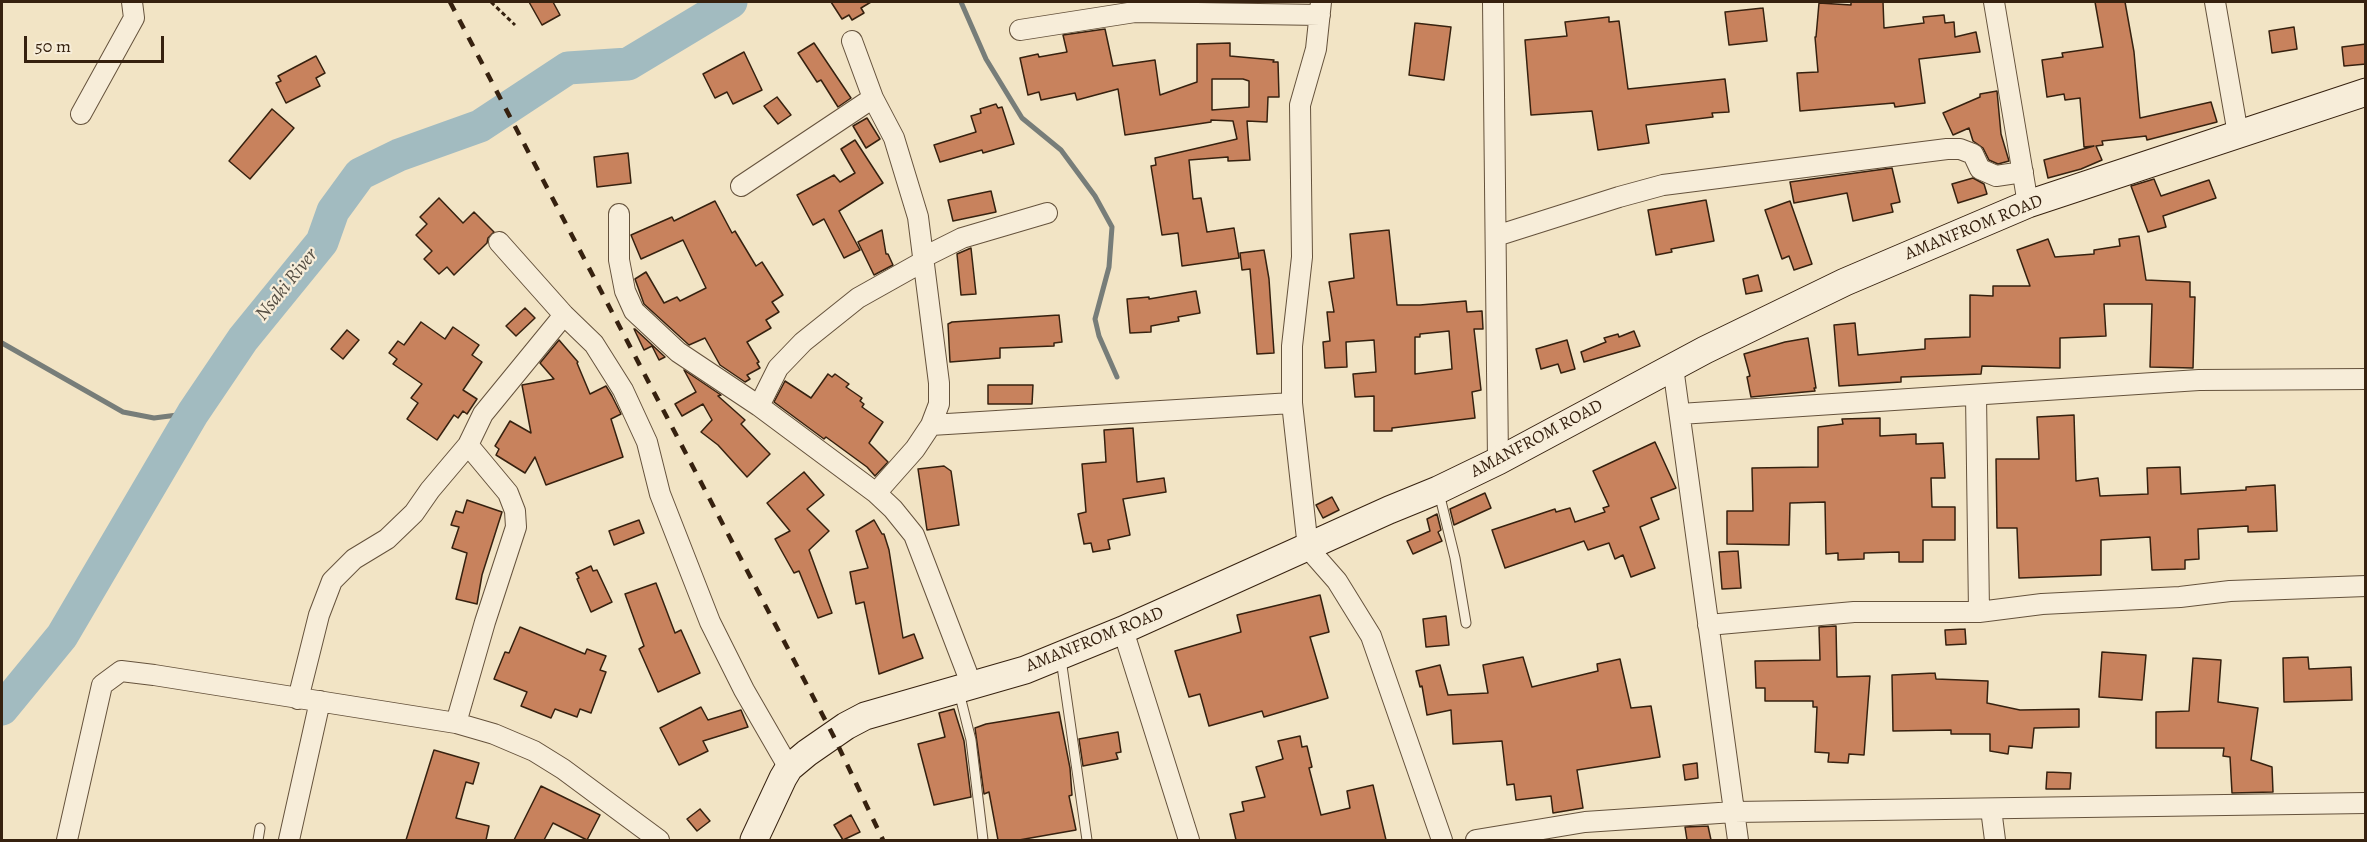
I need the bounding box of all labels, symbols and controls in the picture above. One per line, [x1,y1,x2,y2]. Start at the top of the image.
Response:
scale bar [27,24,166,62]
text: 50 m [35,34,71,58]
street label: AMANFROM ROAD [1902,190,2046,266]
water label: Nsaki River [251,244,323,326]
street label: AMANFROM ROAD [1467,395,1607,483]
street label: AMANFROM ROAD [1023,602,1167,678]

